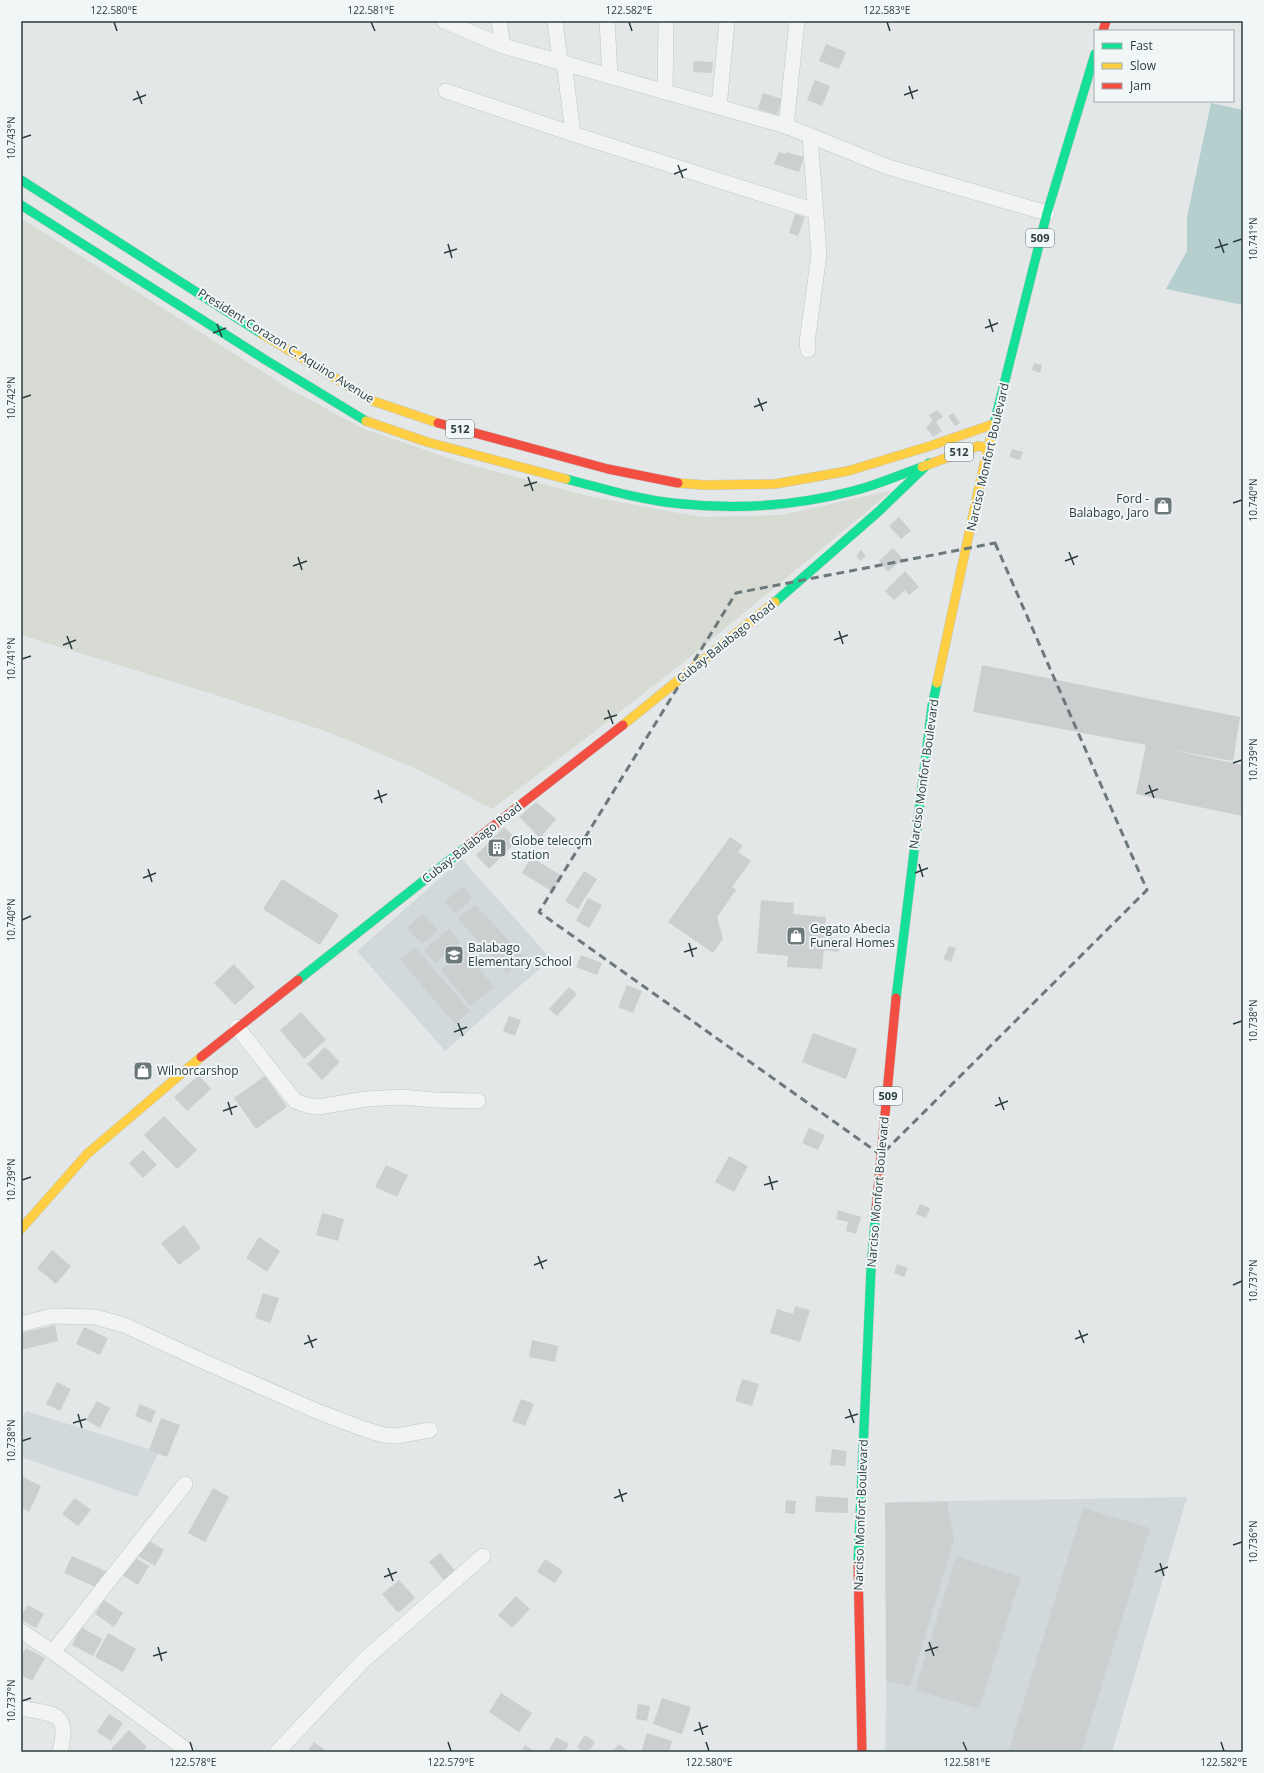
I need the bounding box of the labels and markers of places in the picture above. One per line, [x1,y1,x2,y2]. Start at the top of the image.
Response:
place label: Ford - Balabago, Jaro [1069,490,1149,521]
shop icon: Ford - Balabago, Jaro [1152,495,1174,517]
place label: Globe telecom station [511,832,592,863]
building icon: Globe telecom station [486,837,508,859]
place label: Gegato Abecia Funeral Homes [810,920,895,951]
shop icon: Gegato Abecia Funeral Homes [785,925,807,947]
place label: Balabago Elementary School [468,939,572,970]
school or university icon: Balabago Elementary School [443,944,465,966]
shop icon: Wilnorcarshop [132,1060,154,1082]
place label: Wilnorcarshop [157,1062,239,1079]

